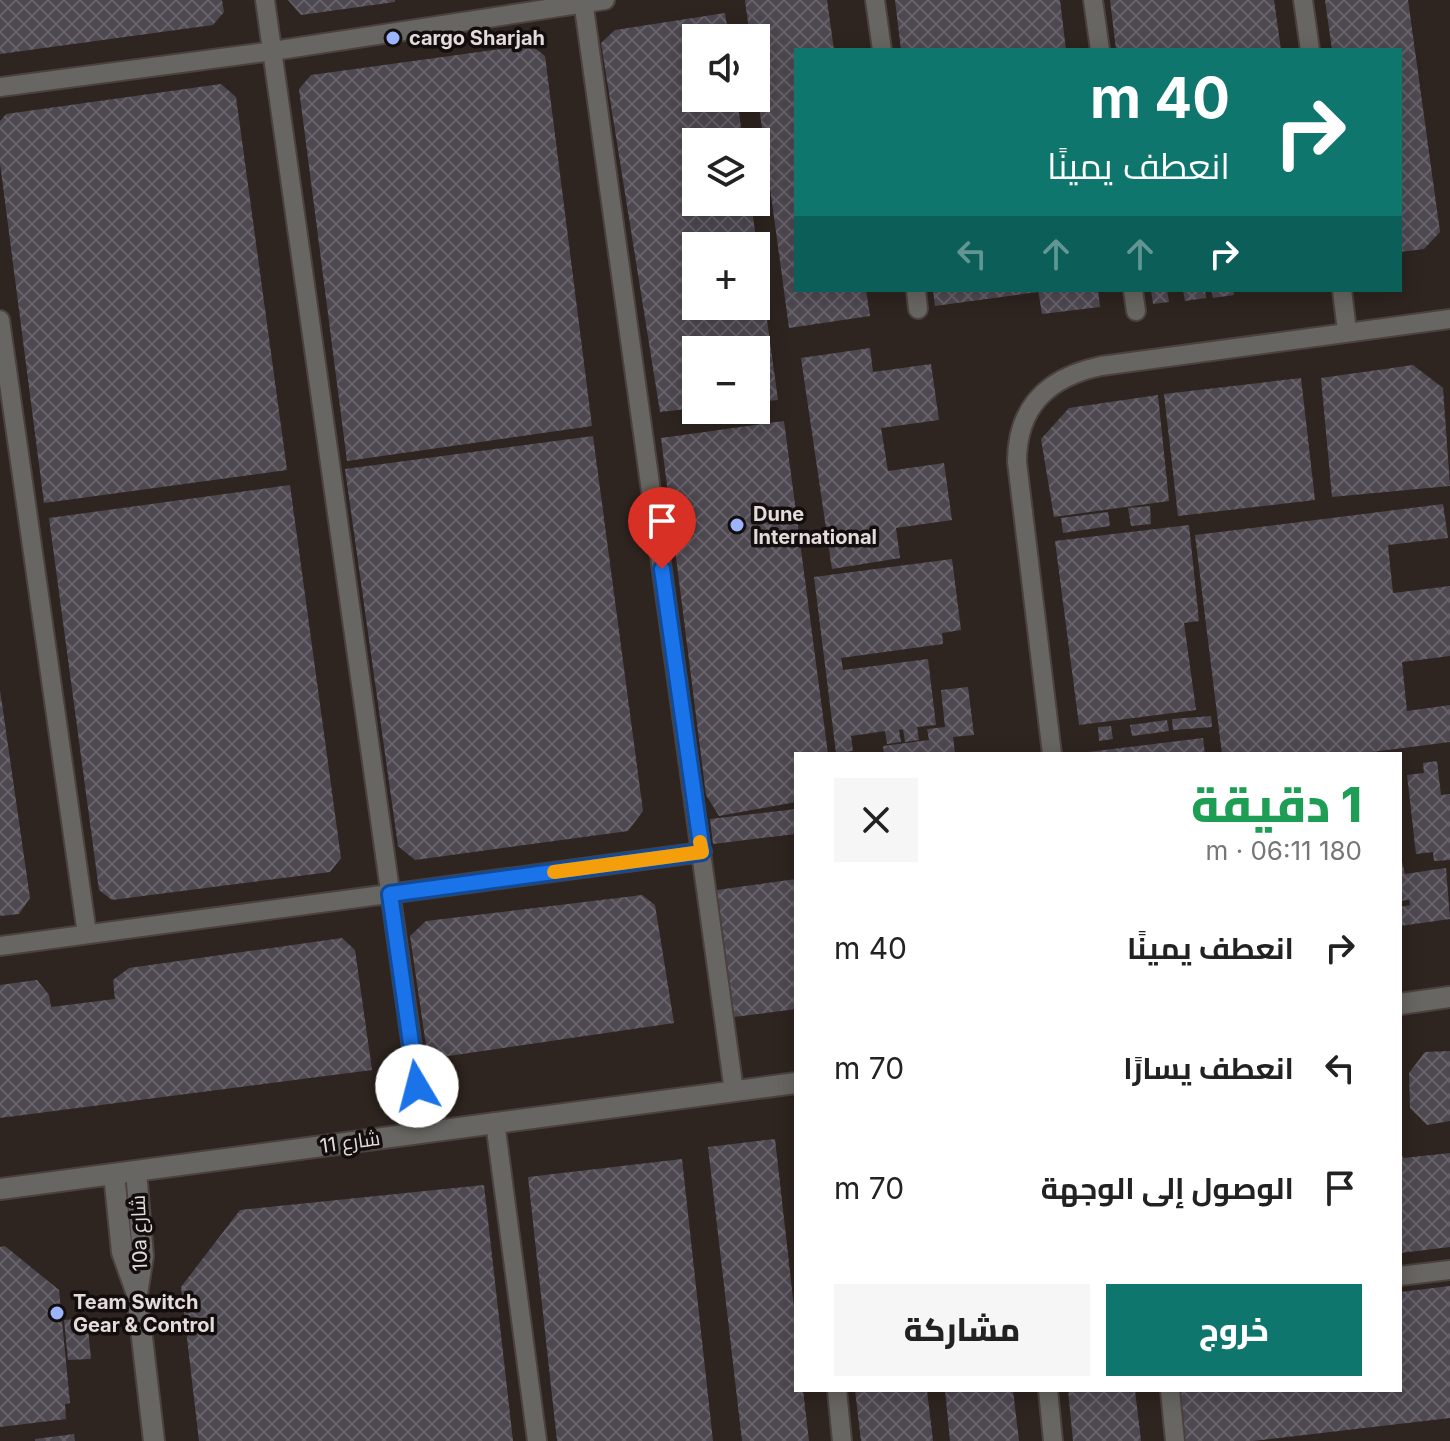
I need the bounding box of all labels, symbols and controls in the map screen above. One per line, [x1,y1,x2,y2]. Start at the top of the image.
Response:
map controls [682,24,770,424]
button: sound [682,24,770,112]
place label: cargo Sharjah [409,26,545,50]
marker: cargo Sharjah [384,29,402,47]
text: 40 m [1090,64,1230,132]
icon: right [1258,80,1362,184]
button: layers [682,128,770,216]
text: انعطف يمينًا [1047,144,1230,188]
button: + [682,232,770,320]
icon: left [950,232,994,276]
icon: ahead [1034,232,1078,276]
icon: ahead [1118,232,1162,276]
icon: right [1202,232,1246,276]
button: − [682,336,770,424]
pin [628,487,696,569]
icon: arrive [640,499,684,543]
place label: Dune International [753,502,877,549]
marker: Dune International [728,516,746,534]
text: 1 دقيقة [1191,775,1362,834]
button: close [834,778,918,862]
text: 180 m · 06:11 [1206,835,1362,866]
icon: right [1318,926,1362,970]
text: 40 m [834,930,907,966]
text: انعطف يمينًا [1127,930,1294,966]
position arrow [375,1044,459,1128]
icon: left [1318,1046,1362,1090]
text: 70 m [834,1050,904,1086]
text: انعطف يسارًا [1123,1050,1294,1086]
street label: شارع 11 [318,1126,382,1160]
icon: arrive [1318,1166,1362,1210]
text: 70 m [834,1170,904,1206]
text: الوصول إلى الوجهة [1041,1170,1294,1206]
street label: 10a شارع [126,1194,154,1272]
button: مشاركة [834,1284,1090,1376]
button: خروج [1106,1284,1362,1376]
place label: Team Switch Gear & Control [73,1290,215,1337]
marker: Team Switch Gear & Control [48,1304,66,1322]

